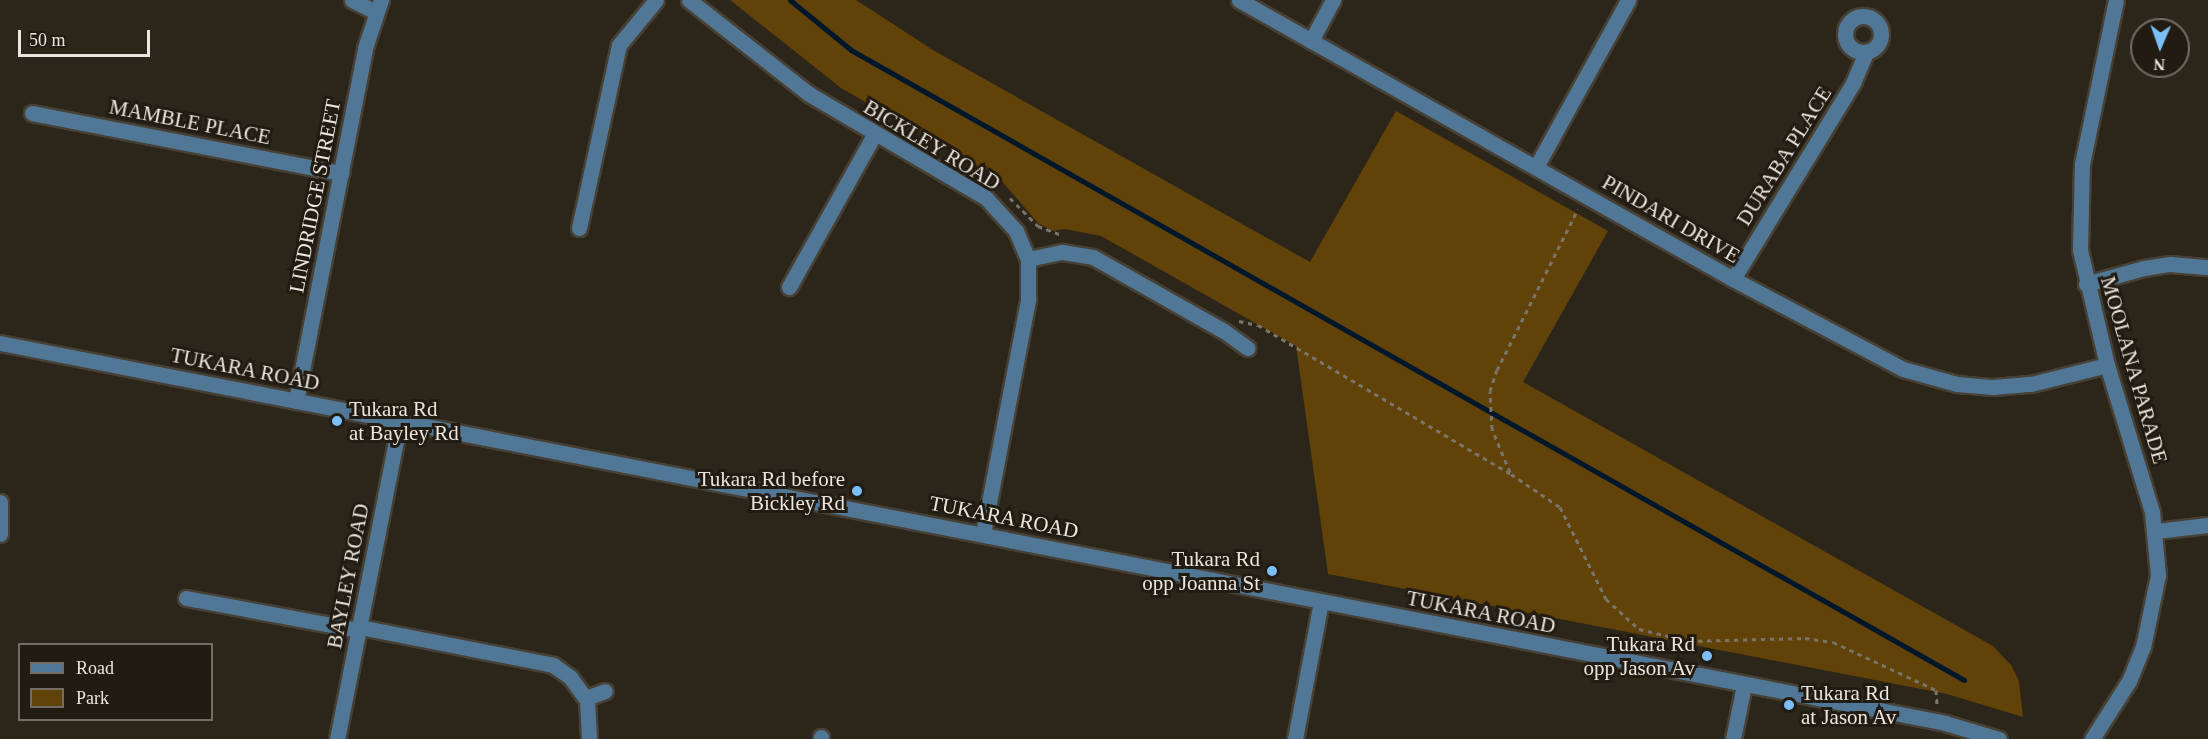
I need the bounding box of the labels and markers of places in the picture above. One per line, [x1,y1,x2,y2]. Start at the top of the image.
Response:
place label: Tukara Rd at Bayley Rd [349,396,459,446]
marker: Tukara Rd at Bayley Rd [330,414,344,428]
place label: Tukara Rd before Bickley Rd [698,466,845,516]
marker: Tukara Rd before Bickley Rd [850,484,864,498]
place label: Tukara Rd opp Joanna St [1142,546,1260,596]
marker: Tukara Rd opp Joanna St [1265,564,1279,578]
place label: Tukara Rd opp Jason Av [1582,631,1695,681]
marker: Tukara Rd opp Jason Av [1700,649,1714,663]
place label: Tukara Rd at Jason Av [1801,680,1897,730]
marker: Tukara Rd at Jason Av [1782,698,1796,712]

